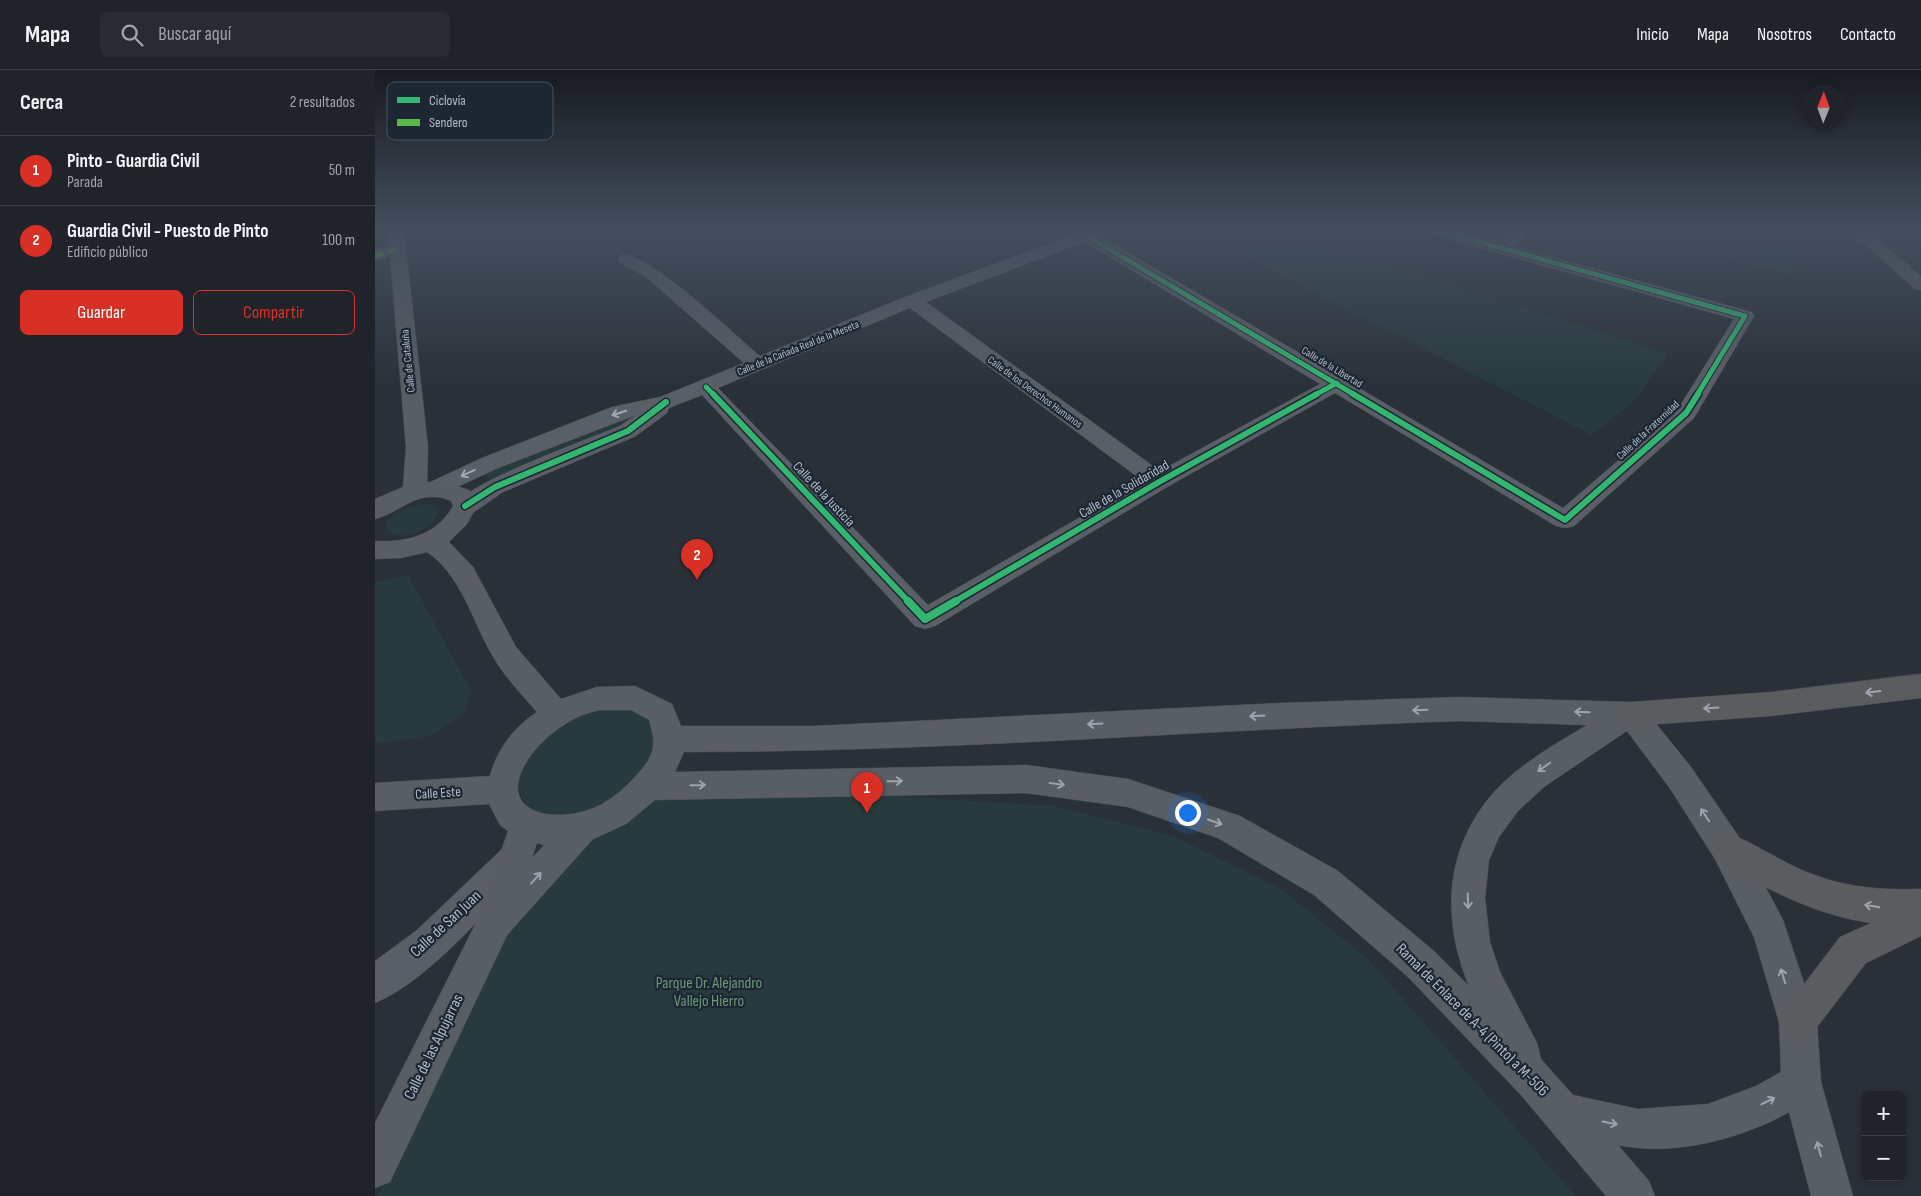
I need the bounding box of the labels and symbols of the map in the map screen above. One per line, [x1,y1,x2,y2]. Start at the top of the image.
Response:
legend [387,82,553,140]
north arrow [1801,85,1846,130]
text: Ciclovía [429,92,466,109]
text: Sendero [429,114,468,131]
street label: Calle de la Cañada Real de la Meseta [735,318,861,378]
street label: Calle de Cataluña [398,329,418,393]
street label: Calle de la Libertad [1299,344,1365,391]
street label: Calle de los Derechos Humanos [985,353,1085,431]
street label: Calle de la Fraternidad [1614,397,1682,462]
one-way arrow [611,409,627,419]
street label: Calle de la Solidaridad [1076,456,1172,522]
street label: Calle de la Justicia [789,458,859,530]
one-way arrow [460,468,475,478]
pin: 2 [681,539,713,580]
one-way arrow [1865,687,1881,697]
one-way arrow [1703,704,1719,713]
one-way arrow [1412,705,1428,715]
one-way arrow [1574,708,1590,717]
one-way arrow [1249,711,1265,720]
one-way arrow [1087,720,1103,729]
one-way arrow [1538,762,1552,772]
pin: 1 [851,772,883,813]
one-way arrow [887,777,903,786]
one-way arrow [1049,779,1065,789]
one-way arrow [690,780,706,790]
street label: Calle Este [415,783,461,803]
your location [1175,800,1201,826]
one-way arrow [1700,808,1710,822]
one-way arrow [1206,818,1222,827]
one-way arrow [531,872,542,885]
street label: Calle de San Juan [407,886,485,962]
one-way arrow [1463,893,1472,909]
one-way arrow [1865,900,1881,910]
street label: Ramal de Enlace de A-4 (Pinto) a M-506 [1392,940,1552,1100]
one-way arrow [1778,968,1788,984]
park label: Parque Dr. Alejandro Vallejo Hierro [656,974,762,1011]
street label: Calle de las Alpujarras [400,991,468,1103]
one-way arrow [1760,1096,1775,1106]
one-way arrow [1602,1119,1618,1128]
one-way arrow [1814,1141,1823,1157]

